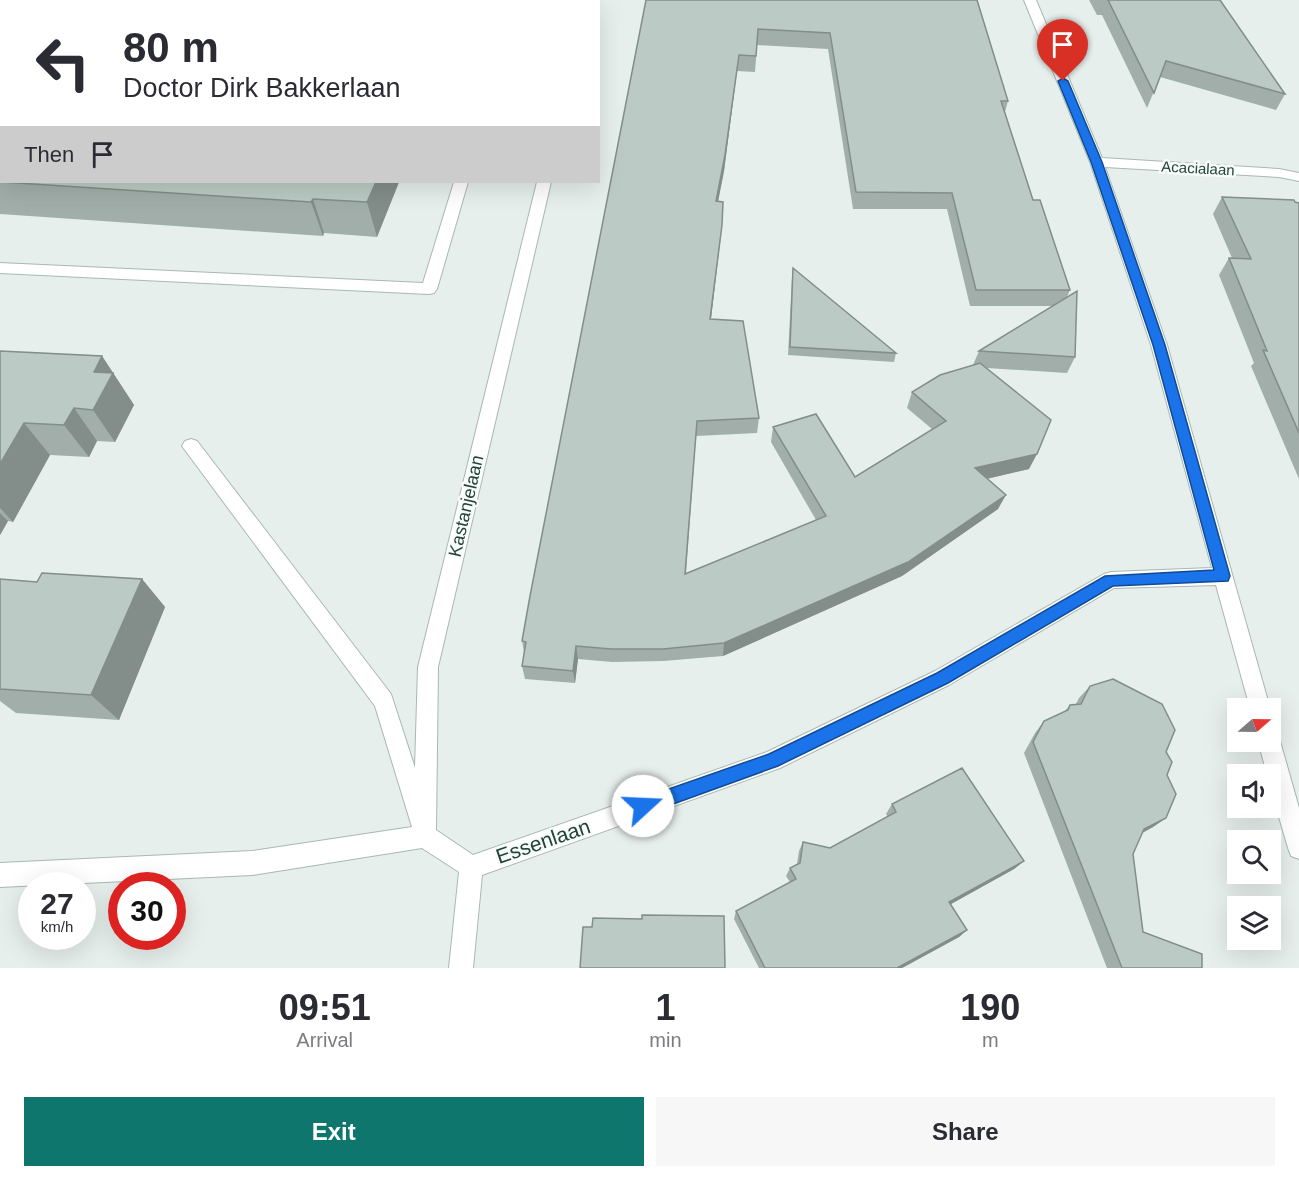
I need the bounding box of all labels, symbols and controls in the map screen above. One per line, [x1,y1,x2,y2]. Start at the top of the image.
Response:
pin [1037,19,1088,81]
icon: left [24,24,102,102]
text: 80 m [123,24,219,71]
icon: arrive [1046,28,1079,61]
text: Doctor Dirk Bakkerlaan [123,73,401,103]
icon: arrive [86,138,119,171]
text: Then [24,142,74,167]
street label: Acacialaan [1161,158,1235,178]
street label: Kastanjelaan [445,453,487,559]
north arrow [1227,698,1281,752]
map controls [1227,698,1281,950]
button: sound [1227,764,1281,818]
position arrow [611,774,675,838]
street label: Essenlaan [493,814,593,868]
button: search [1227,830,1281,884]
speed limit sign: 30 [108,872,186,950]
text: 27 [40,887,74,920]
button: layers [1227,896,1281,950]
text: km/h [41,918,73,935]
text: 09:51 [279,987,371,1028]
text: 1 [655,987,675,1028]
text: 190 [960,987,1020,1028]
text: Arrival [296,1029,353,1051]
text: min [649,1029,682,1051]
text: m [982,1029,999,1051]
button: Exit [24,1097,644,1166]
button: Share [656,1097,1275,1166]

